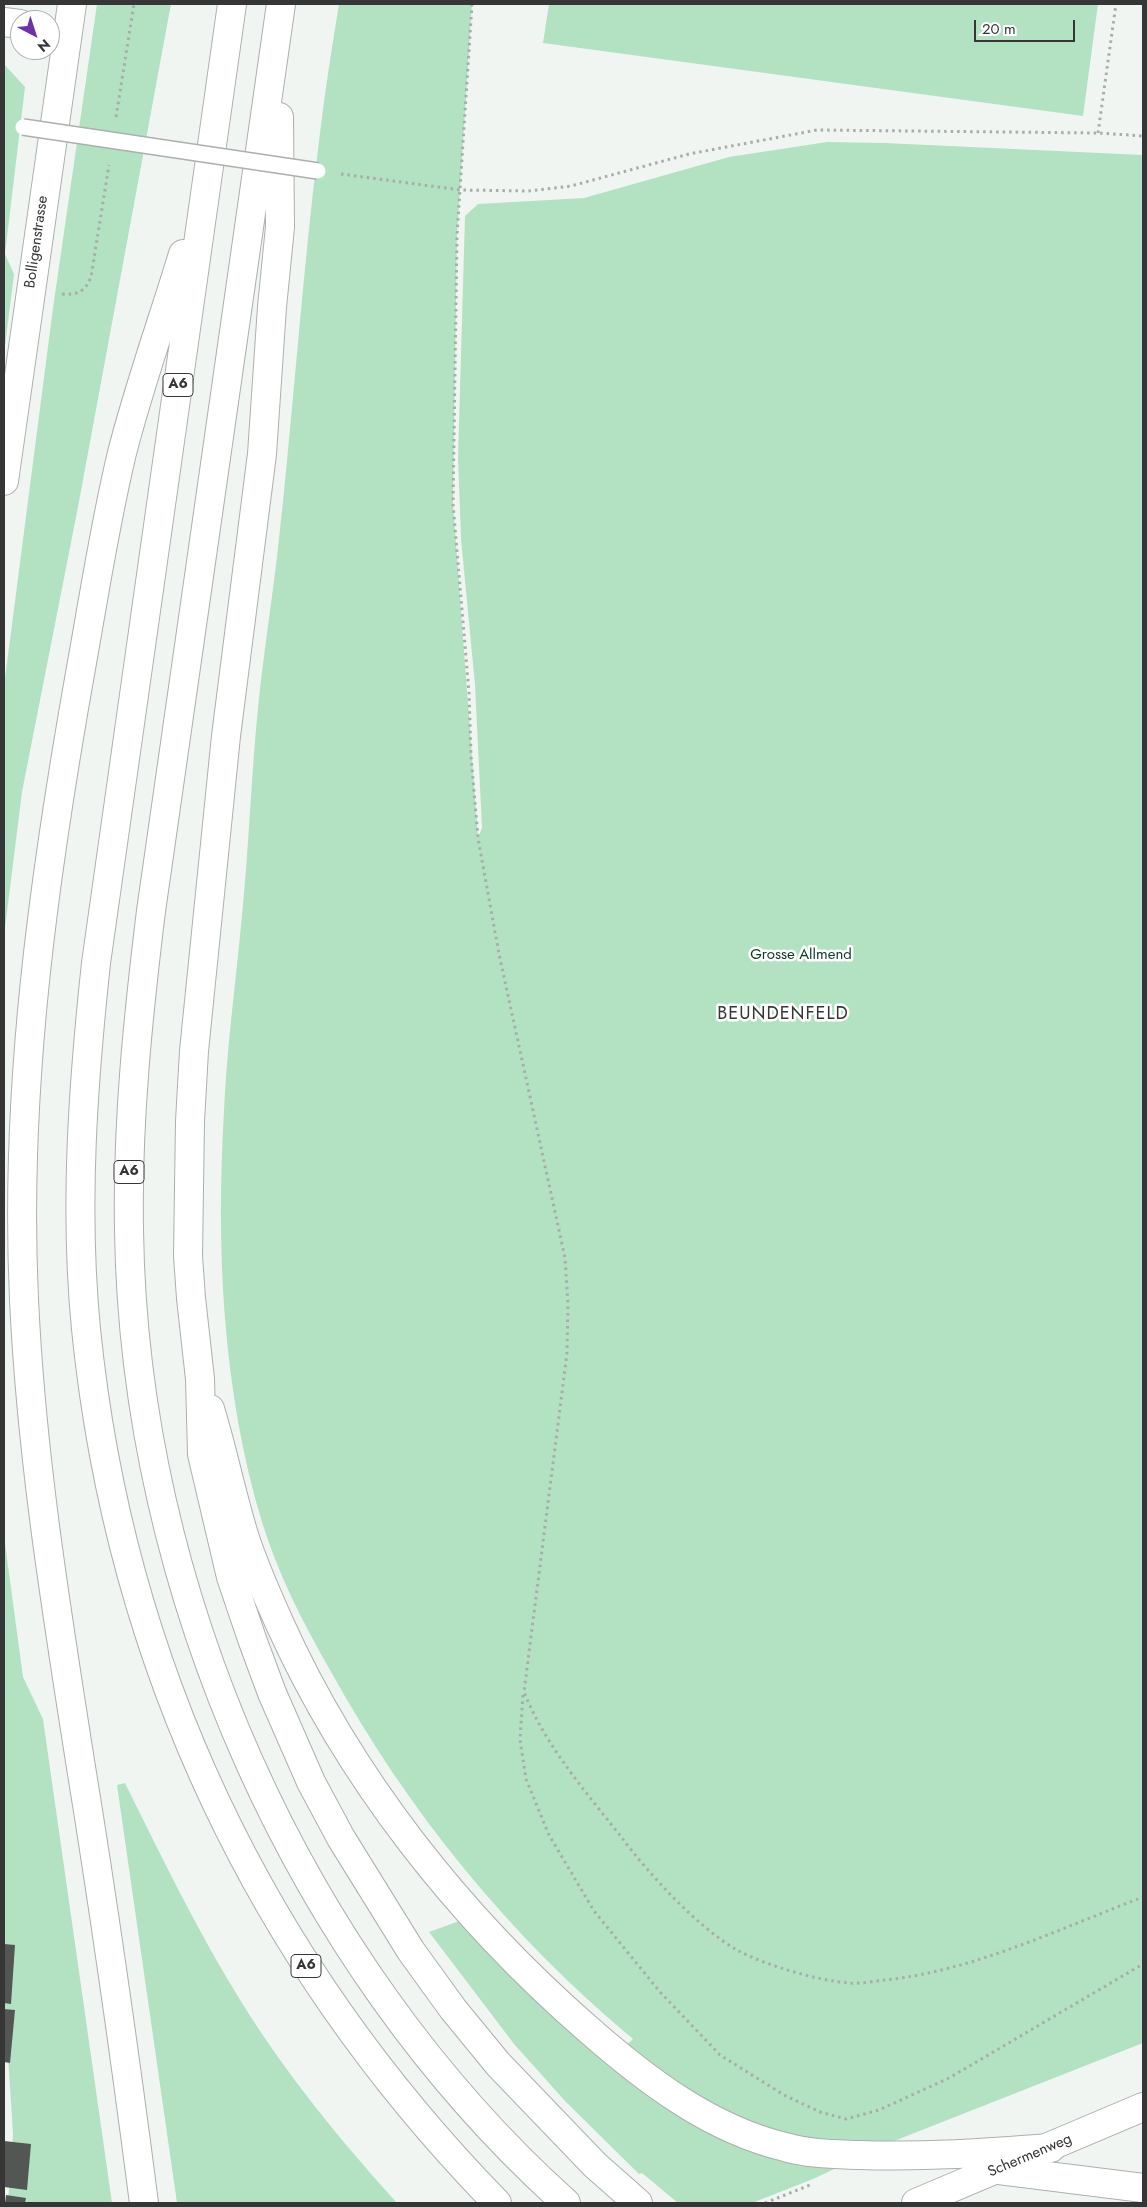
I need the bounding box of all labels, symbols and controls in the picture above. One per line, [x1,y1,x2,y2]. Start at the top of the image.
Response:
north arrow [10,10,60,60]
scale bar [977,10,1078,42]
text: 20 m [982,18,1016,40]
text: N [33,34,55,57]
street label: Bolligenstrasse [22,195,52,289]
road number: A6 [163,374,193,396]
park label: Grosse Allmend [750,946,852,964]
district label: BEUNDENFELD [716,1004,850,1026]
road number: A6 [114,1160,144,1184]
road number: A6 [291,1954,321,1978]
street label: Schermenweg [985,2130,1075,2182]

